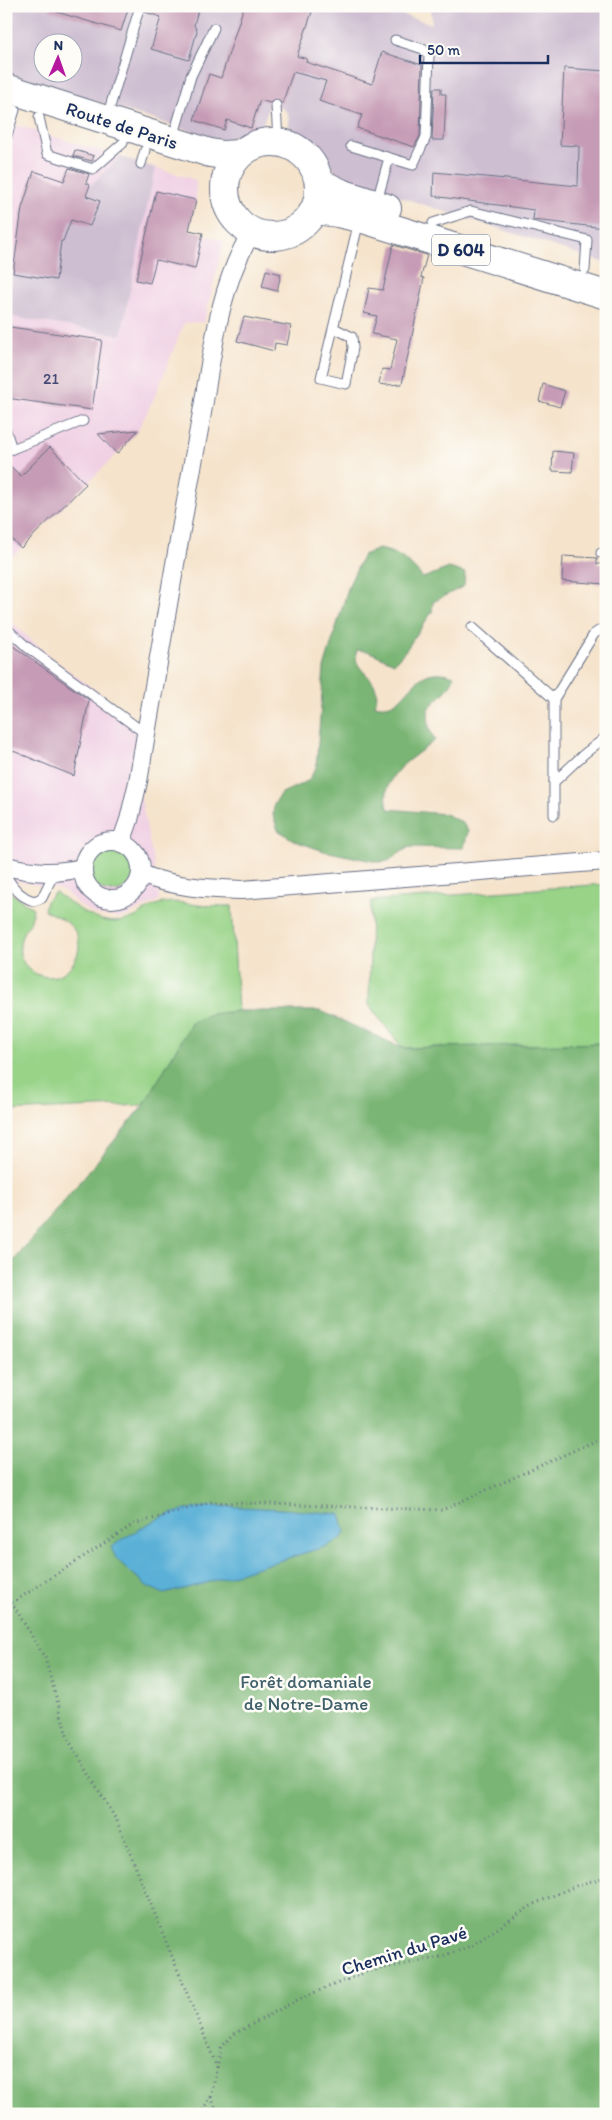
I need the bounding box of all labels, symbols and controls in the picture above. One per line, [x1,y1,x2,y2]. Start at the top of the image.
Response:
north arrow [32,32,82,82]
scale bar [420,32,547,64]
text: N [53,37,63,54]
text: 50 m [427,41,460,59]
street label: Route de Paris [63,97,181,154]
road number: D 604 [432,234,490,266]
house number: 21 [43,369,59,388]
park label: Forêt domaniale de Notre-Dame [240,1670,372,1715]
street label: Chemin du Pavé [339,1920,470,1980]

